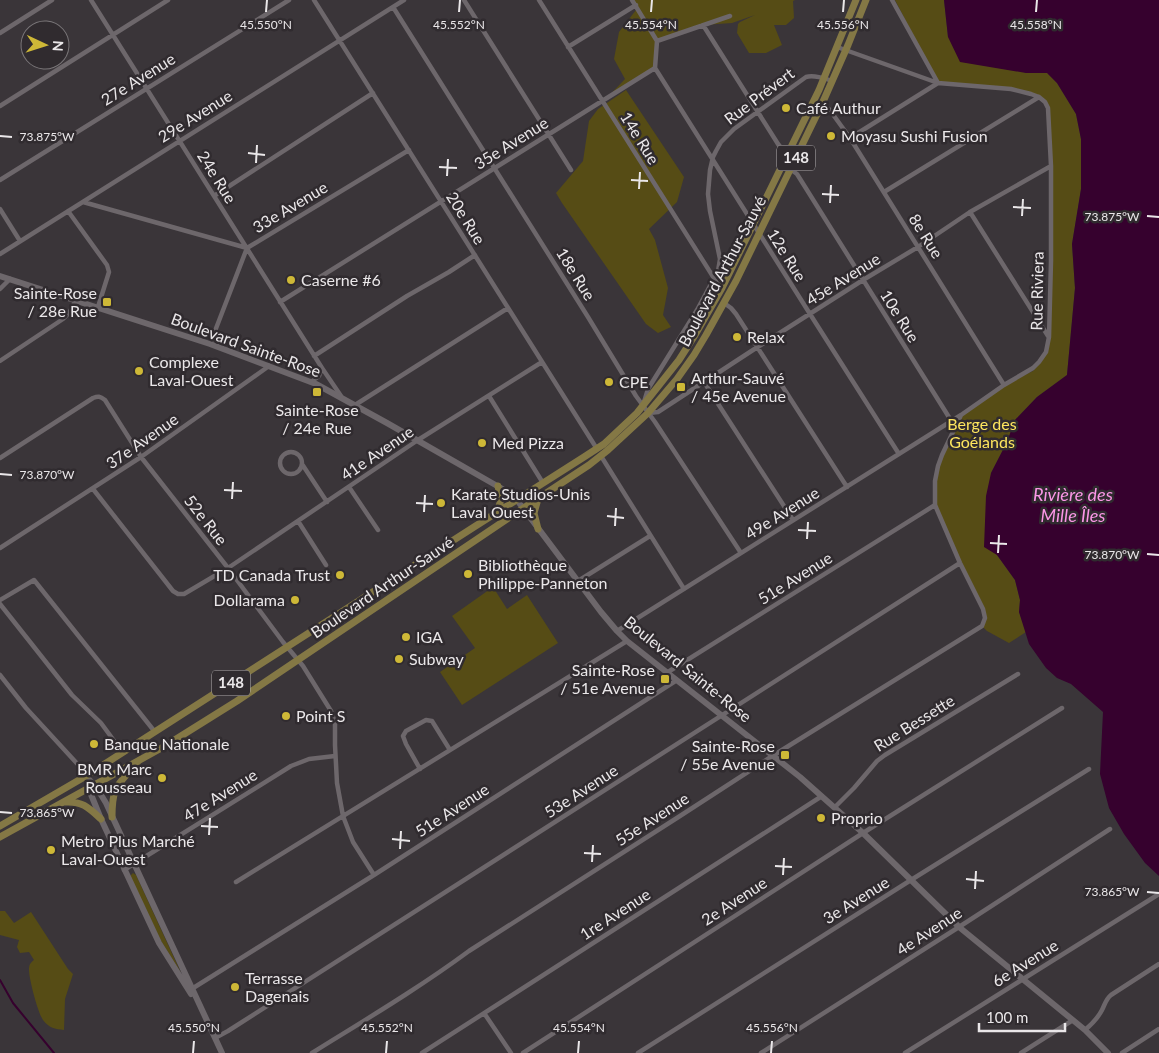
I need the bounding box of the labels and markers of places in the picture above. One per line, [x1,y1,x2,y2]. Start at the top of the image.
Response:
place label: Café Authur [796,98,881,117]
marker: Café Authur [780,102,792,114]
place label: Moyasu Sushi Fusion [841,126,988,145]
marker: Moyasu Sushi Fusion [825,130,837,142]
place label: Caserne #6 [301,270,381,289]
marker: Caserne #6 [285,274,297,286]
place label: Sainte-Rose / 28e Rue [14,283,97,320]
marker: Sainte-Rose / 28e Rue [101,296,113,308]
place label: Relax [747,327,785,346]
marker: Relax [731,331,743,343]
place label: Complexe Laval-Ouest [149,352,234,389]
marker: Complexe Laval-Ouest [133,365,145,377]
place label: Arthur-Sauvé / 45e Avenue [691,368,786,405]
place label: CPE [619,372,649,391]
marker: CPE [603,376,615,388]
marker: Arthur-Sauvé / 45e Avenue [675,381,687,393]
marker: Sainte-Rose / 24e Rue [311,386,323,398]
place label: Sainte-Rose / 24e Rue [275,400,359,437]
place label: Med Pizza [492,433,564,452]
marker: Med Pizza [476,437,488,449]
place label: Karate Studios-Unis Laval Ouest [451,484,590,521]
marker: Karate Studios-Unis Laval Ouest [435,497,447,509]
place label: Bibliothèque Philippe-Panneton [478,555,608,592]
place label: TD Canada Trust [213,565,330,584]
marker: Bibliothèque Philippe-Panneton [462,568,474,580]
marker: TD Canada Trust [334,569,346,581]
place label: Dollarama [214,590,285,609]
marker: Dollarama [289,594,301,606]
place label: IGA [416,627,443,646]
marker: IGA [400,631,412,643]
place label: Subway [409,649,465,668]
marker: Subway [393,653,405,665]
place label: Sainte-Rose / 51e Avenue [560,660,655,697]
marker: Sainte-Rose / 51e Avenue [659,673,671,685]
place label: Point S [296,706,345,725]
marker: Point S [280,710,292,722]
place label: Banque Nationale [104,734,229,753]
place label: Sainte-Rose / 55e Avenue [680,736,775,773]
marker: Banque Nationale [88,738,100,750]
marker: Sainte-Rose / 55e Avenue [779,749,791,761]
place label: BMR Marc Rousseau [77,759,152,796]
marker: BMR Marc Rousseau [156,772,168,784]
place label: Proprio [831,808,883,827]
marker: Proprio [815,812,827,824]
place label: Metro Plus Marché Laval-Ouest [61,831,195,868]
marker: Metro Plus Marché Laval-Ouest [45,844,57,856]
place label: Terrasse Dagenais [245,968,309,1005]
marker: Terrasse Dagenais [229,981,241,993]

